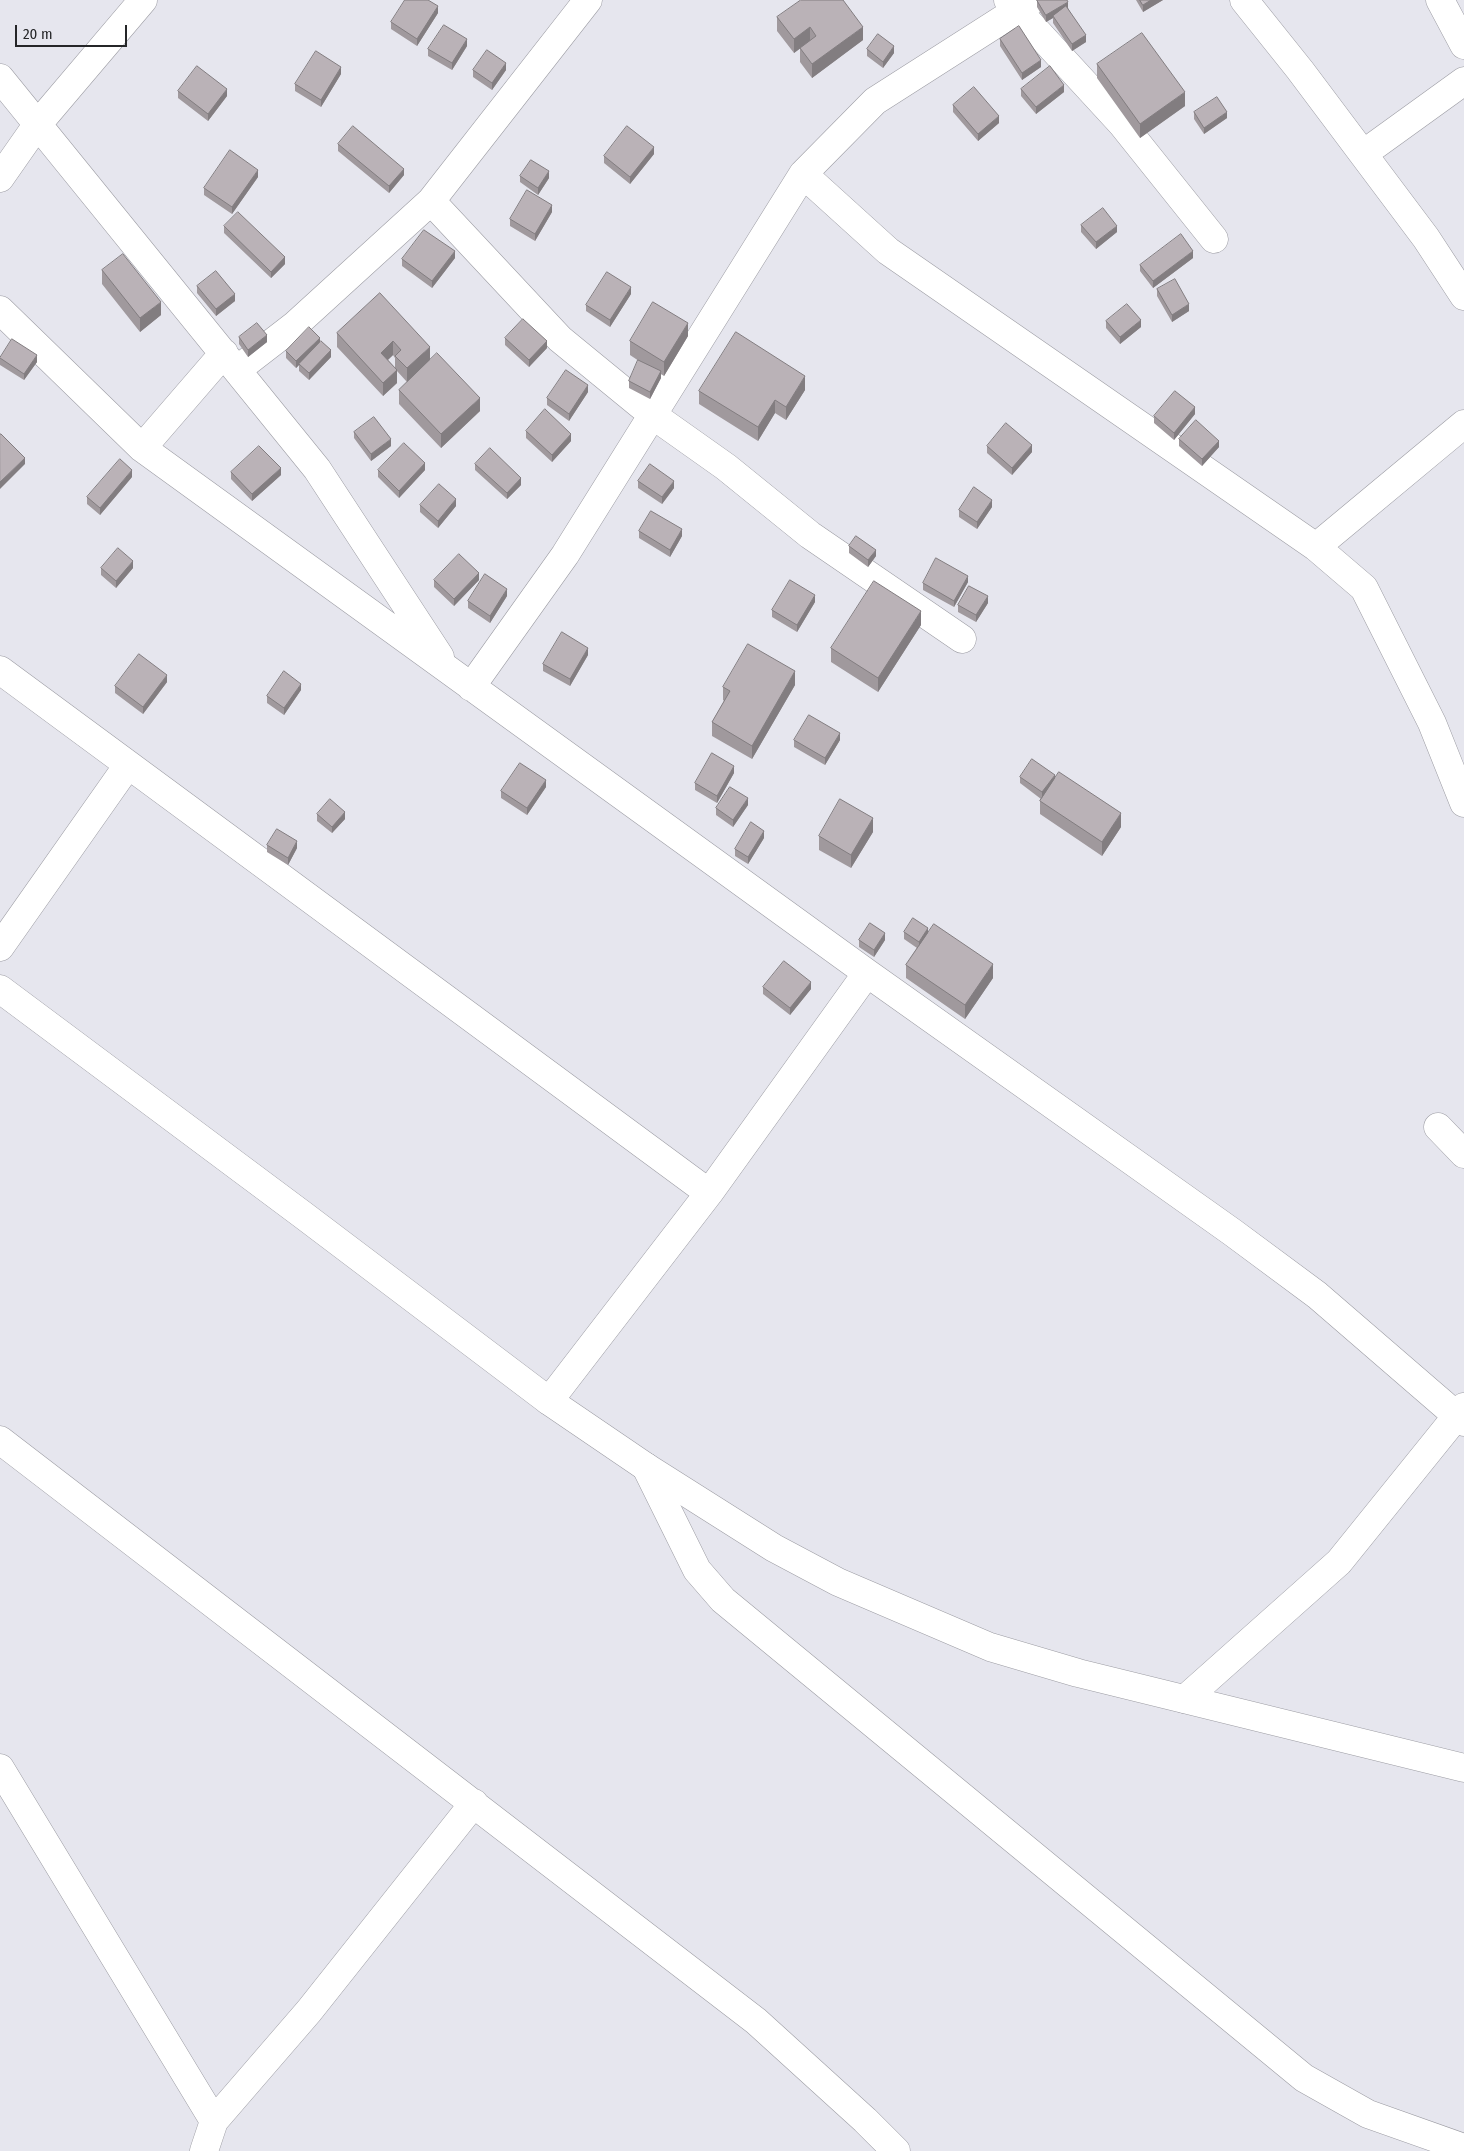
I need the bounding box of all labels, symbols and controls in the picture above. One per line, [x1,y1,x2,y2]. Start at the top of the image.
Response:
scale bar [18,15,130,47]
text: 20 m [23,25,53,43]

